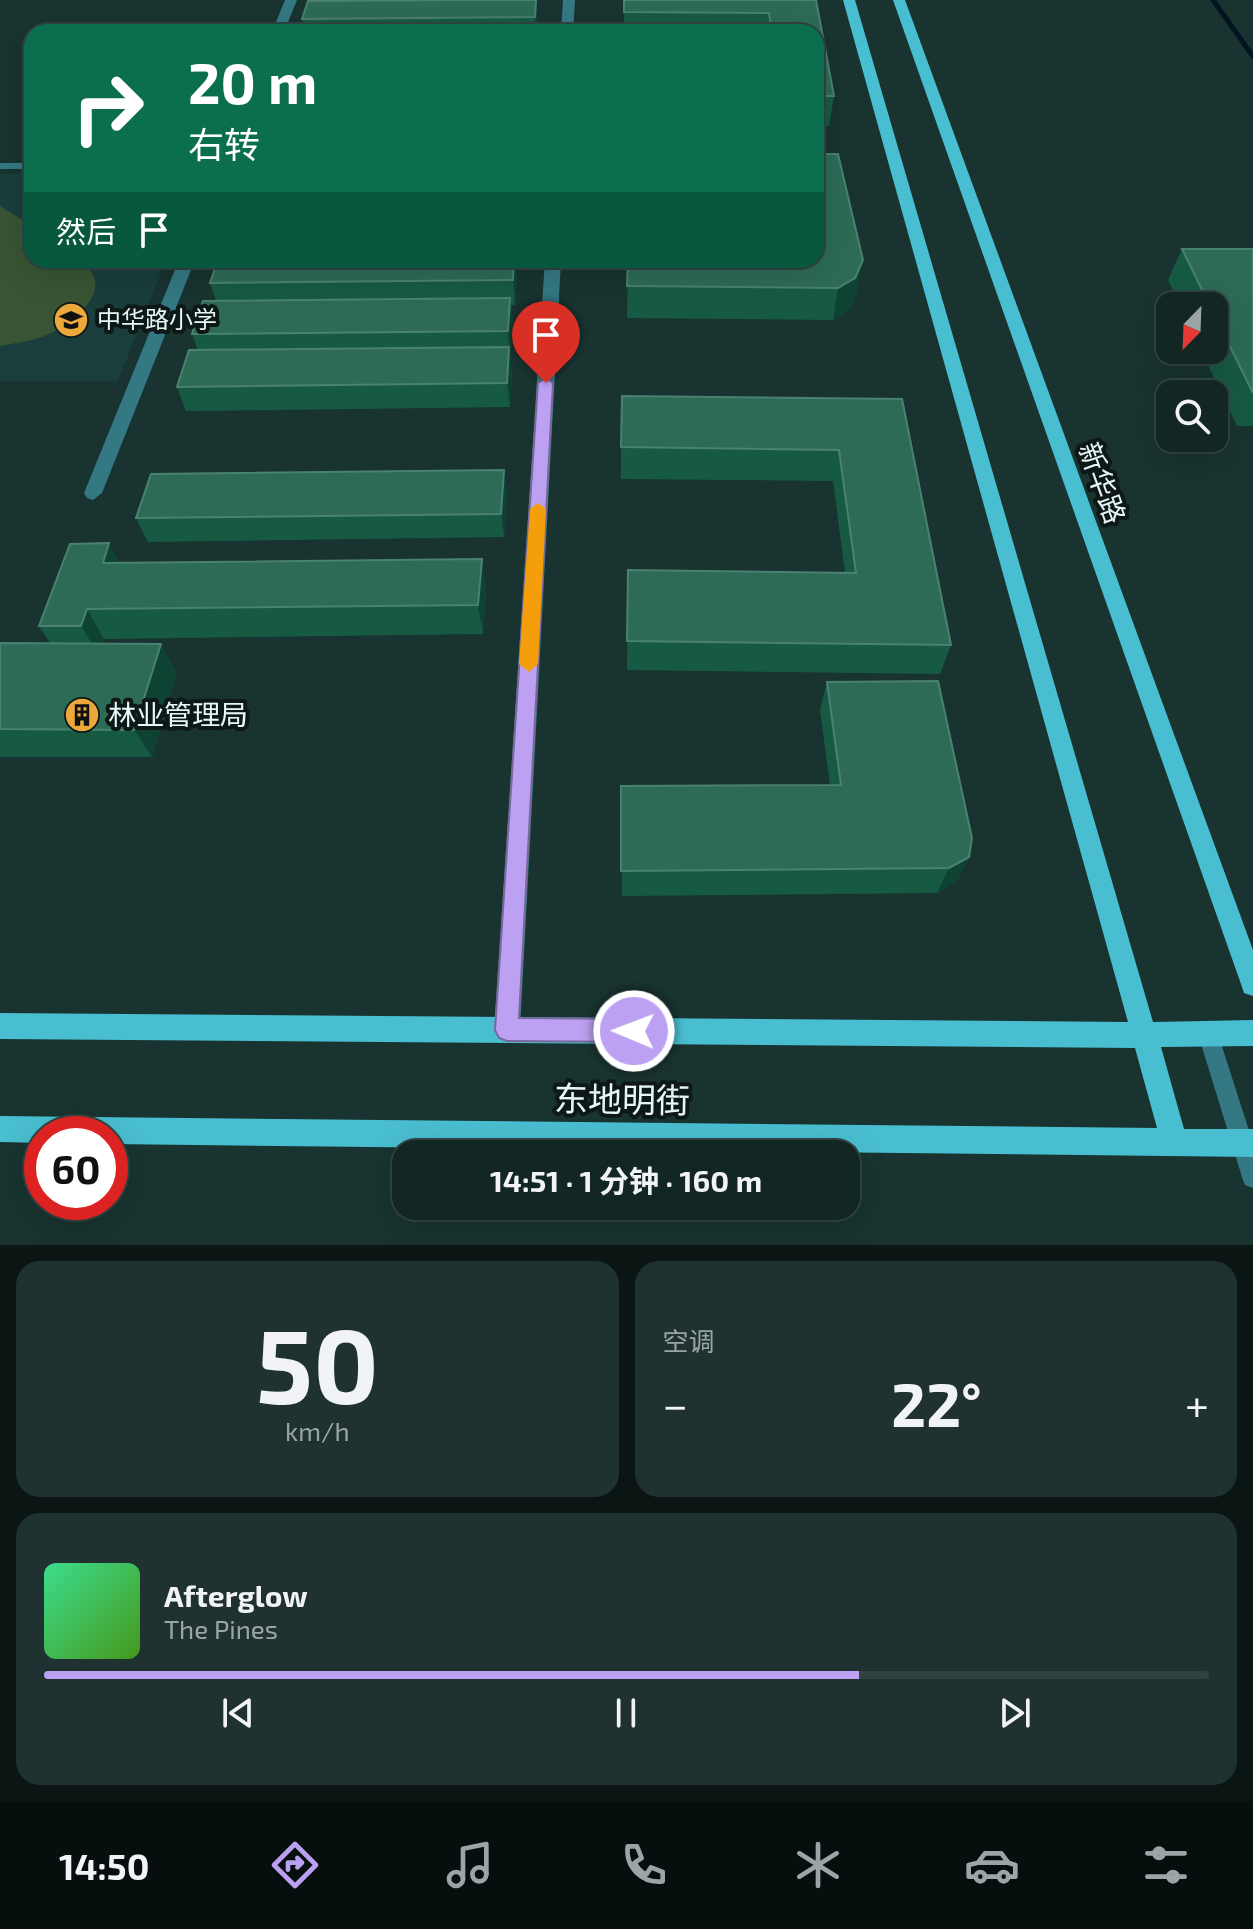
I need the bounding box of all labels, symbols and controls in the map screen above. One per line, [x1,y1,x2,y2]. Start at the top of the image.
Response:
text: 20 m [188,48,317,115]
icon: right [56,56,160,160]
text: 右转 [188,122,260,165]
icon: arrive [132,208,176,252]
text: 然后 [56,213,116,249]
north arrow [1156,292,1228,364]
map controls [1156,292,1228,452]
school or university icon: 中华路小学 [52,301,90,339]
pin [512,301,580,383]
place label: 中华路小学 [97,304,217,333]
icon: arrive [524,313,568,357]
button: search [1156,380,1228,452]
street label: 新华路 [1073,437,1133,528]
building icon: 林业管理局 [63,696,101,734]
place label: 林业管理局 [108,697,248,731]
position arrow [592,989,676,1073]
street label: 东地明街 [554,1077,690,1120]
speed limit sign: 60 [24,1116,128,1220]
text: 14:51 · 1 分钟 · 160 m [490,1162,762,1198]
text: 50 [256,1300,379,1425]
text: 空调 [663,1325,715,1356]
text: 22° [891,1367,982,1439]
text: − [663,1377,688,1430]
text: + [1185,1377,1209,1430]
text: km/h [285,1415,350,1446]
text: Afterglow [164,1577,308,1613]
text: The Pines [164,1613,278,1644]
icon: previous [216,1691,260,1735]
icon: pause [604,1691,648,1735]
icon: next [993,1691,1037,1735]
icon: directions [267,1837,323,1893]
icon: music [442,1837,498,1893]
icon: phone [616,1837,672,1893]
icon: climate [790,1837,846,1893]
icon: car [964,1837,1020,1893]
icon: filters [1138,1837,1194,1893]
text: 14:50 [59,1844,149,1887]

